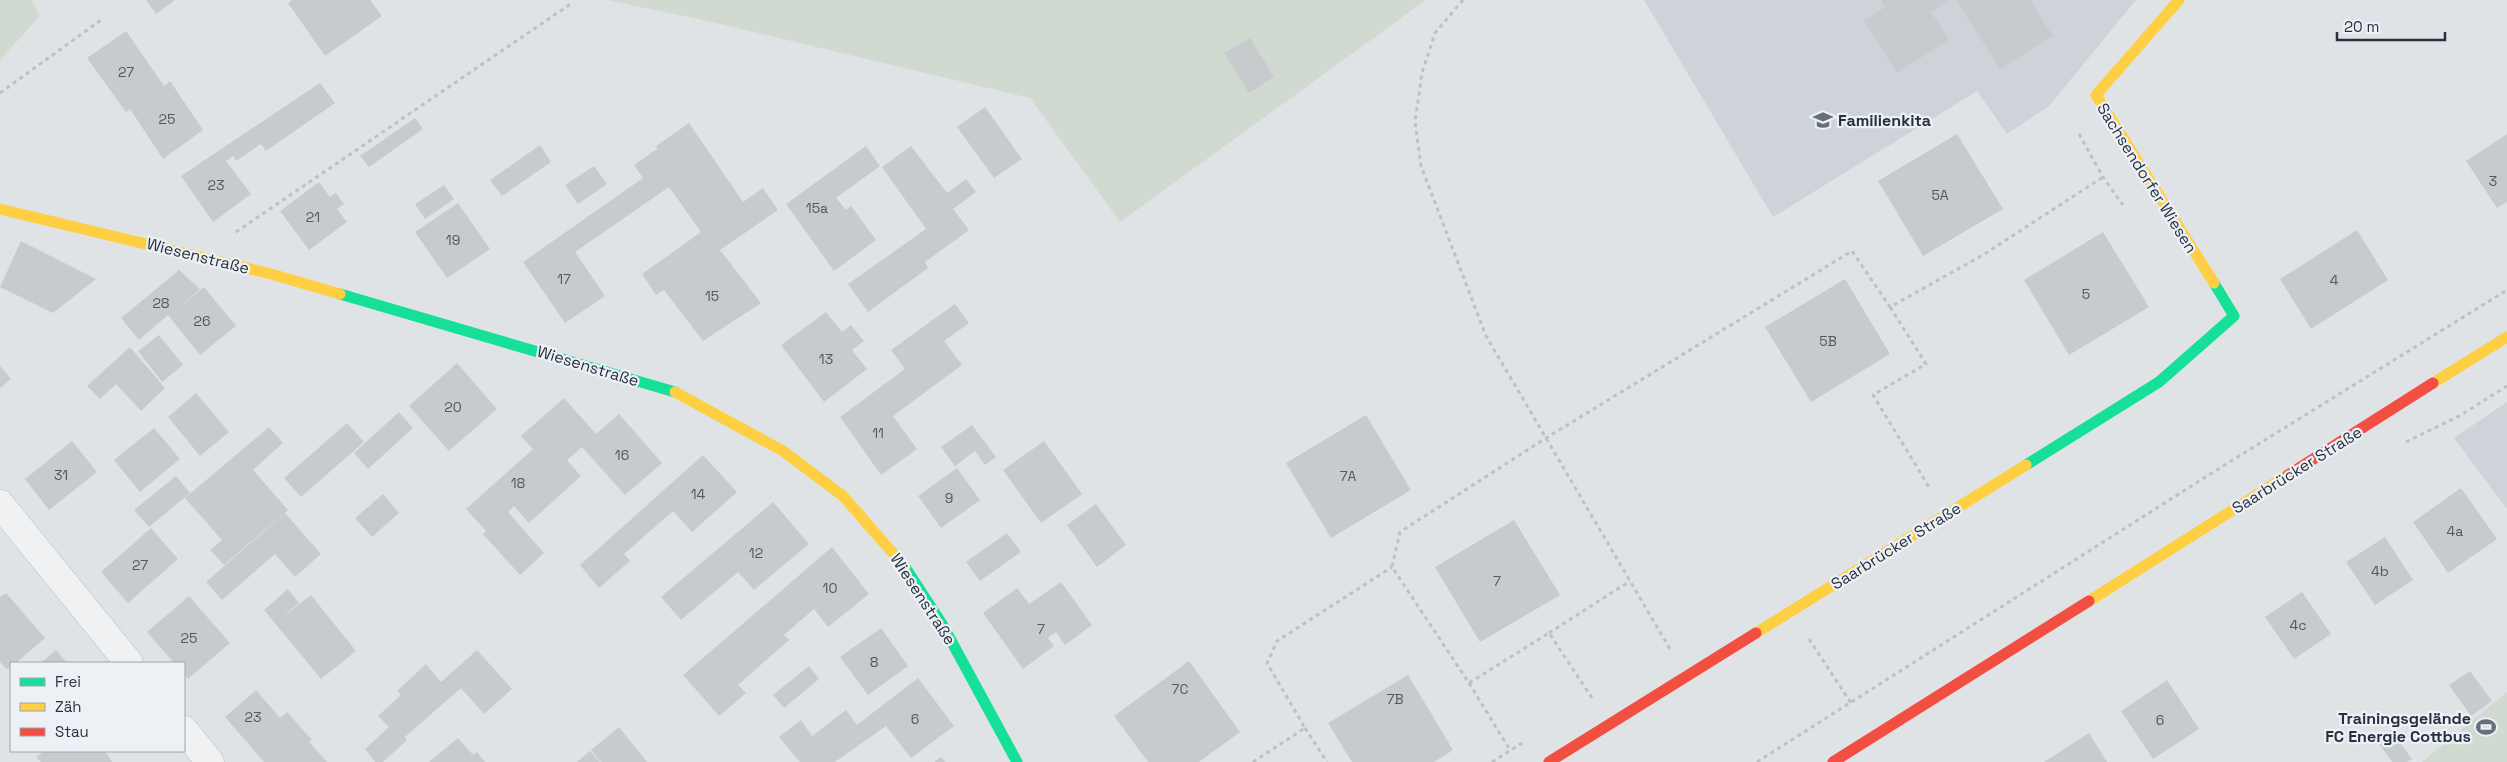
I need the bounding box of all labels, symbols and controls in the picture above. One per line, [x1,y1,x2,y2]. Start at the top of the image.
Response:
scale bar [2337,10,2444,42]
text: 20 m [2344,17,2379,36]
house number: 27 [118,63,134,81]
street label: Sachsendorfer Wiesen [2092,99,2202,257]
school or university icon: Familienkita [1812,109,1834,131]
house number: 25 [159,110,175,128]
place label: Familienkita [1838,110,1931,131]
house number: 3 [2489,172,2497,190]
house number: 23 [208,176,224,194]
house number: 5A [1931,186,1949,204]
house number: 15a [806,199,828,217]
house number: 21 [306,208,320,226]
house number: 19 [446,231,460,249]
street label: Wiesenstraße [144,233,252,279]
house number: 17 [557,270,571,288]
house number: 4 [2330,271,2339,289]
house number: 5 [2082,285,2090,303]
house number: 15 [705,287,719,305]
house number: 28 [152,294,170,312]
house number: 26 [193,312,211,330]
house number: 5B [1819,332,1837,350]
street label: Wiesenstraße [535,341,641,391]
house number: 13 [819,350,833,368]
house number: 20 [444,398,462,416]
street label: Saarbrücker Straße [2228,422,2366,518]
house number: 11 [872,424,884,442]
house number: 16 [615,446,629,464]
house number: 31 [54,466,68,484]
house number: 7A [1340,467,1357,485]
house number: 18 [511,474,526,492]
house number: 14 [691,485,706,503]
house number: 9 [945,489,953,507]
street label: Saarbrücker Straße [1827,498,1965,594]
house number: 4a [2447,522,2463,540]
house number: 12 [749,544,763,562]
street label: Wiesenstraße [886,549,960,649]
house number: 27 [132,556,148,574]
house number: 4b [2371,562,2389,580]
house number: 7 [1493,572,1501,590]
house number: 10 [823,579,837,597]
house number: 4c [2289,616,2307,634]
house number: 7 [1037,620,1045,638]
house number: 25 [181,629,197,647]
house number: 8 [870,653,879,671]
legend [10,662,185,752]
text: Frei [55,672,81,691]
house number: 7C [1172,680,1188,698]
house number: 7B [1386,690,1404,708]
text: Zäh [55,697,81,716]
house number: 23 [245,708,261,726]
place label: Trainingsgelände FC Energie Cottbus [2325,708,2471,747]
house number: 6 [911,710,919,728]
house number: 6 [2156,711,2164,729]
sports icon: Trainingsgelände FC Energie Cottbus [2475,716,2497,738]
text: Stau [55,722,89,741]

